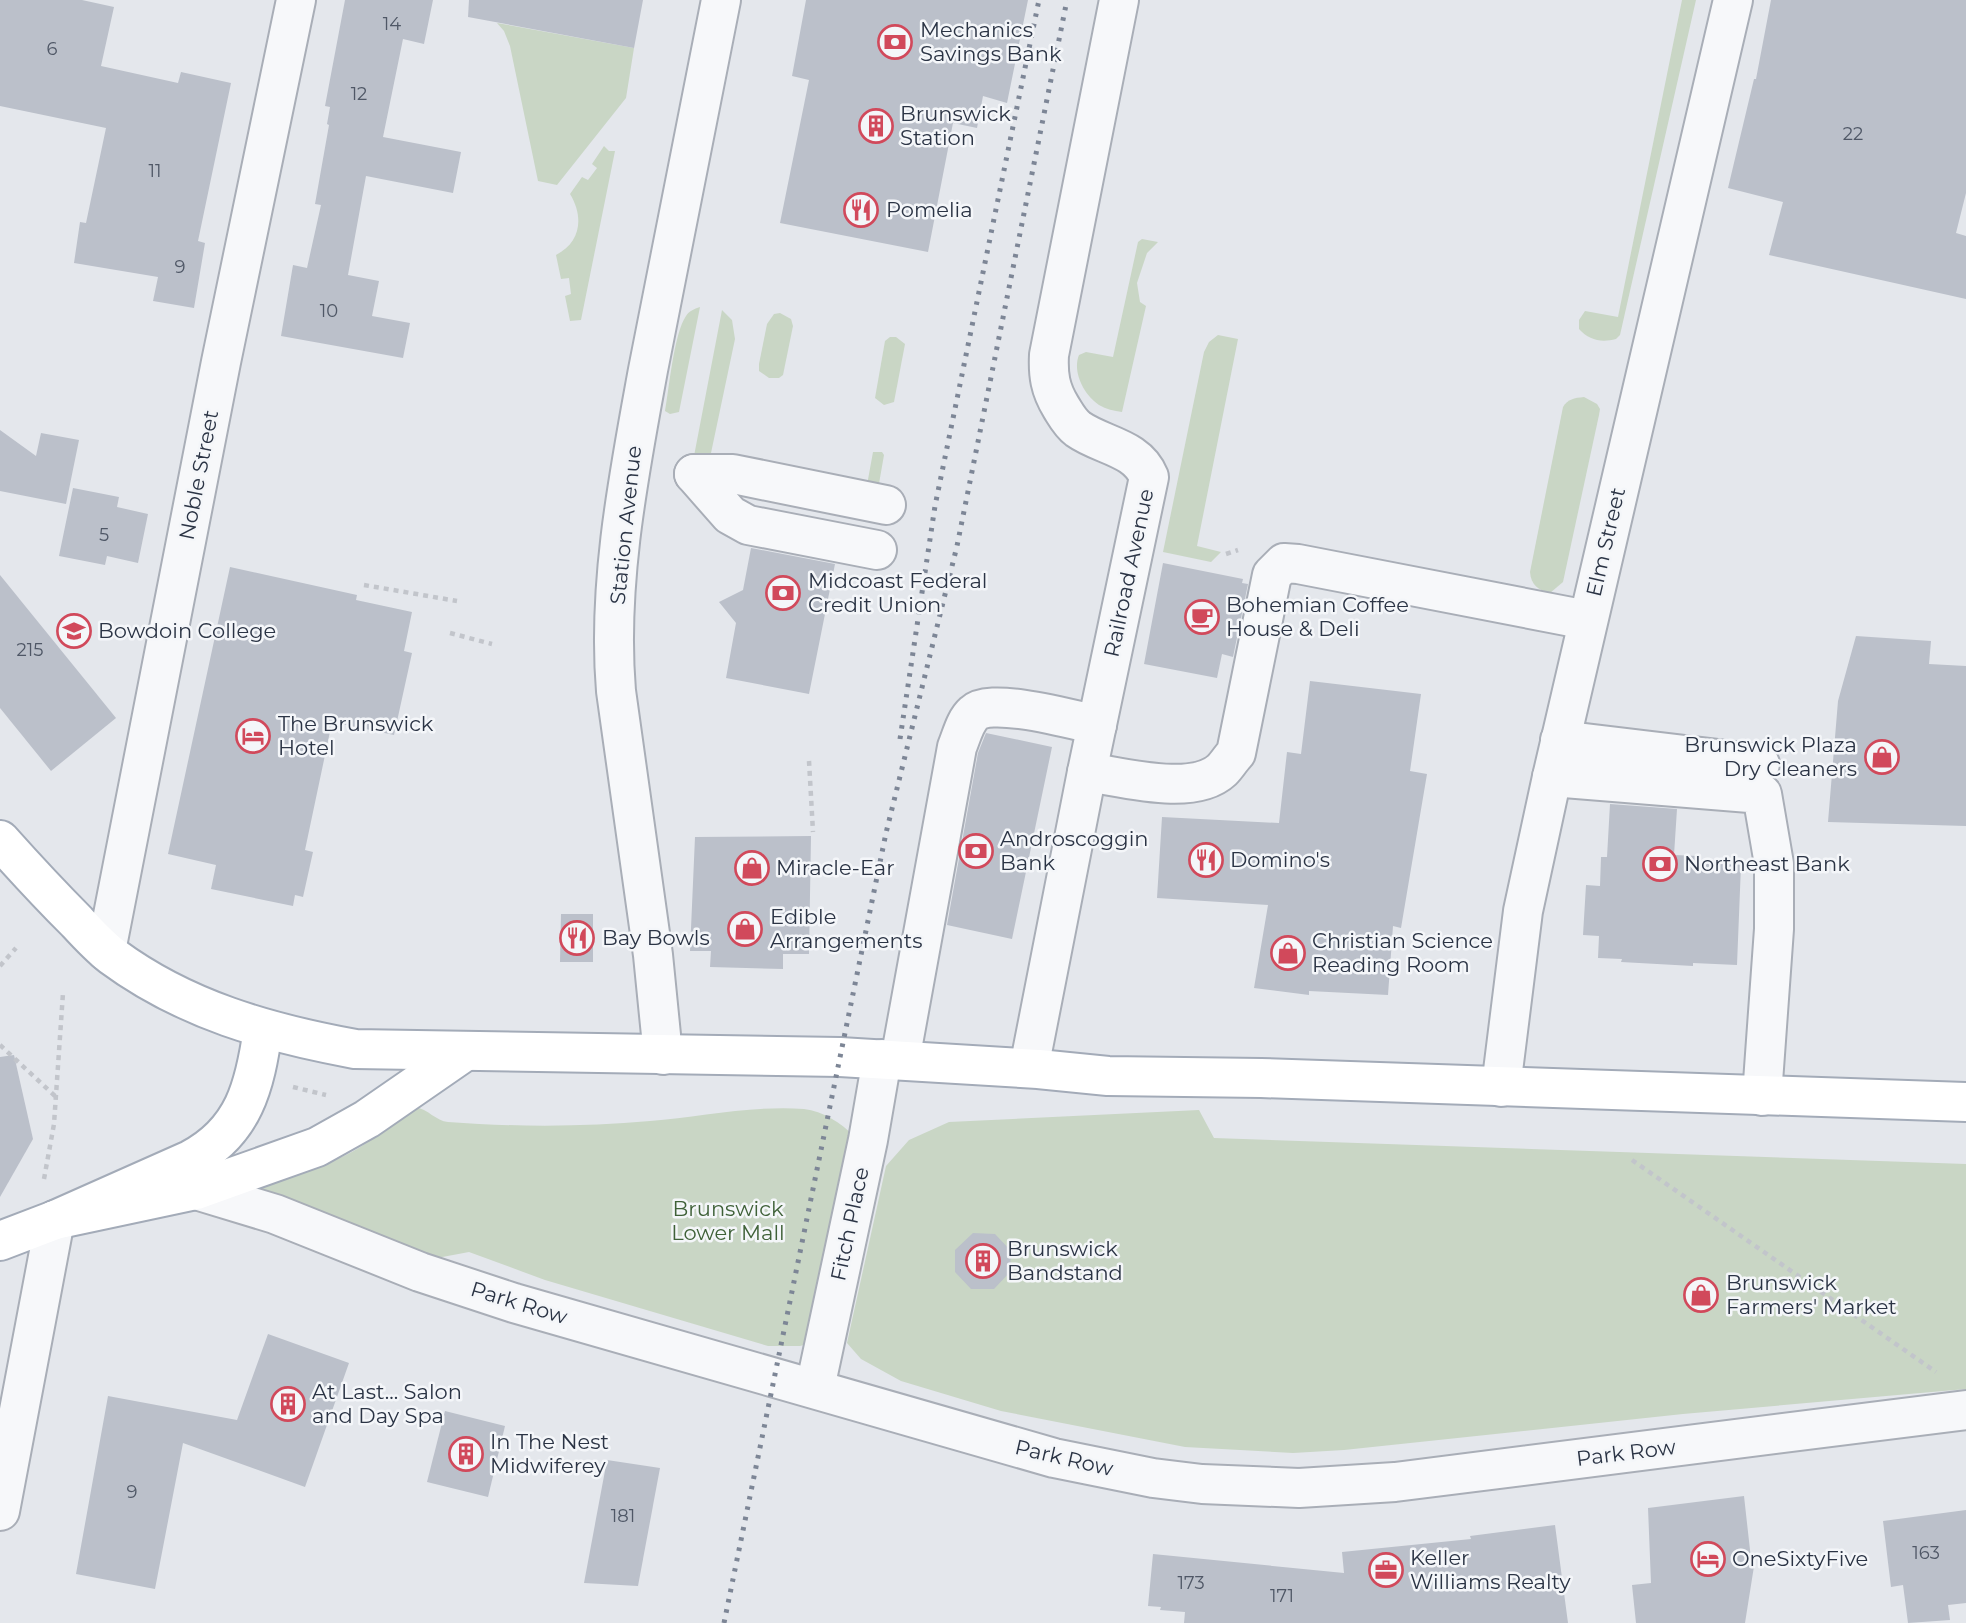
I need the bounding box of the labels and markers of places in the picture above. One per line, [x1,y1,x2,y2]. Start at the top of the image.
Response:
place label: Mechanics Savings Bank [920,17,1062,66]
bank icon: Mechanics Savings Bank [876,23,914,61]
place label: Brunswick Station [900,101,1011,150]
building icon: Brunswick Station [857,107,895,145]
restaurant icon: Pomelia [842,191,880,229]
place label: Pomelia [886,197,973,222]
place label: Midcoast Federal Credit Union [808,568,987,617]
bank icon: Midcoast Federal Credit Union [764,574,802,612]
place label: Bohemian Coffee House & Deli [1226,592,1409,641]
cafe icon: Bohemian Coffee House & Deli [1183,598,1221,636]
school or university icon: Bowdoin College [55,612,93,650]
place label: Bowdoin College [98,618,276,643]
place label: The Brunswick Hotel [278,711,434,760]
hotel icon: The Brunswick Hotel [234,717,272,755]
place label: Brunswick Plaza Dry Cleaners [1684,732,1857,781]
shop icon: Brunswick Plaza Dry Cleaners [1863,738,1901,776]
place label: Androscoggin Bank [1000,826,1148,875]
bank icon: Androscoggin Bank [957,832,995,870]
restaurant icon: Domino's [1187,841,1225,879]
bank icon: Northeast Bank [1641,845,1679,883]
place label: Domino's [1230,847,1330,872]
shop icon: Miracle-Ear [733,849,771,887]
place label: Northeast Bank [1684,851,1850,876]
place label: Miracle-Ear [776,855,895,880]
place label: Edible Arrangements [770,904,922,953]
shop icon: Edible Arrangements [726,910,764,948]
restaurant icon: Bay Bowls [558,919,596,957]
place label: Bay Bowls [602,925,710,950]
place label: Christian Science Reading Room [1312,928,1493,977]
shop icon: Christian Science Reading Room [1269,934,1307,972]
place label: Brunswick Bandstand [1007,1236,1123,1285]
building icon: Brunswick Bandstand [964,1242,1002,1280]
place label: Brunswick Farmers' Market [1726,1270,1897,1319]
shop icon: Brunswick Farmers' Market [1682,1276,1720,1314]
place label: At Last... Salon and Day Spa [312,1379,462,1428]
building icon: At Last... Salon and Day Spa [269,1385,307,1423]
place label: In The Nest Midwiferey [490,1429,609,1478]
building icon: In The Nest Midwiferey [447,1435,485,1473]
hotel icon: OneSixtyFive [1689,1540,1727,1578]
place label: Keller Williams Realty [1410,1545,1571,1594]
place label: OneSixtyFive [1732,1546,1868,1571]
office icon: Keller Williams Realty [1367,1551,1405,1589]

